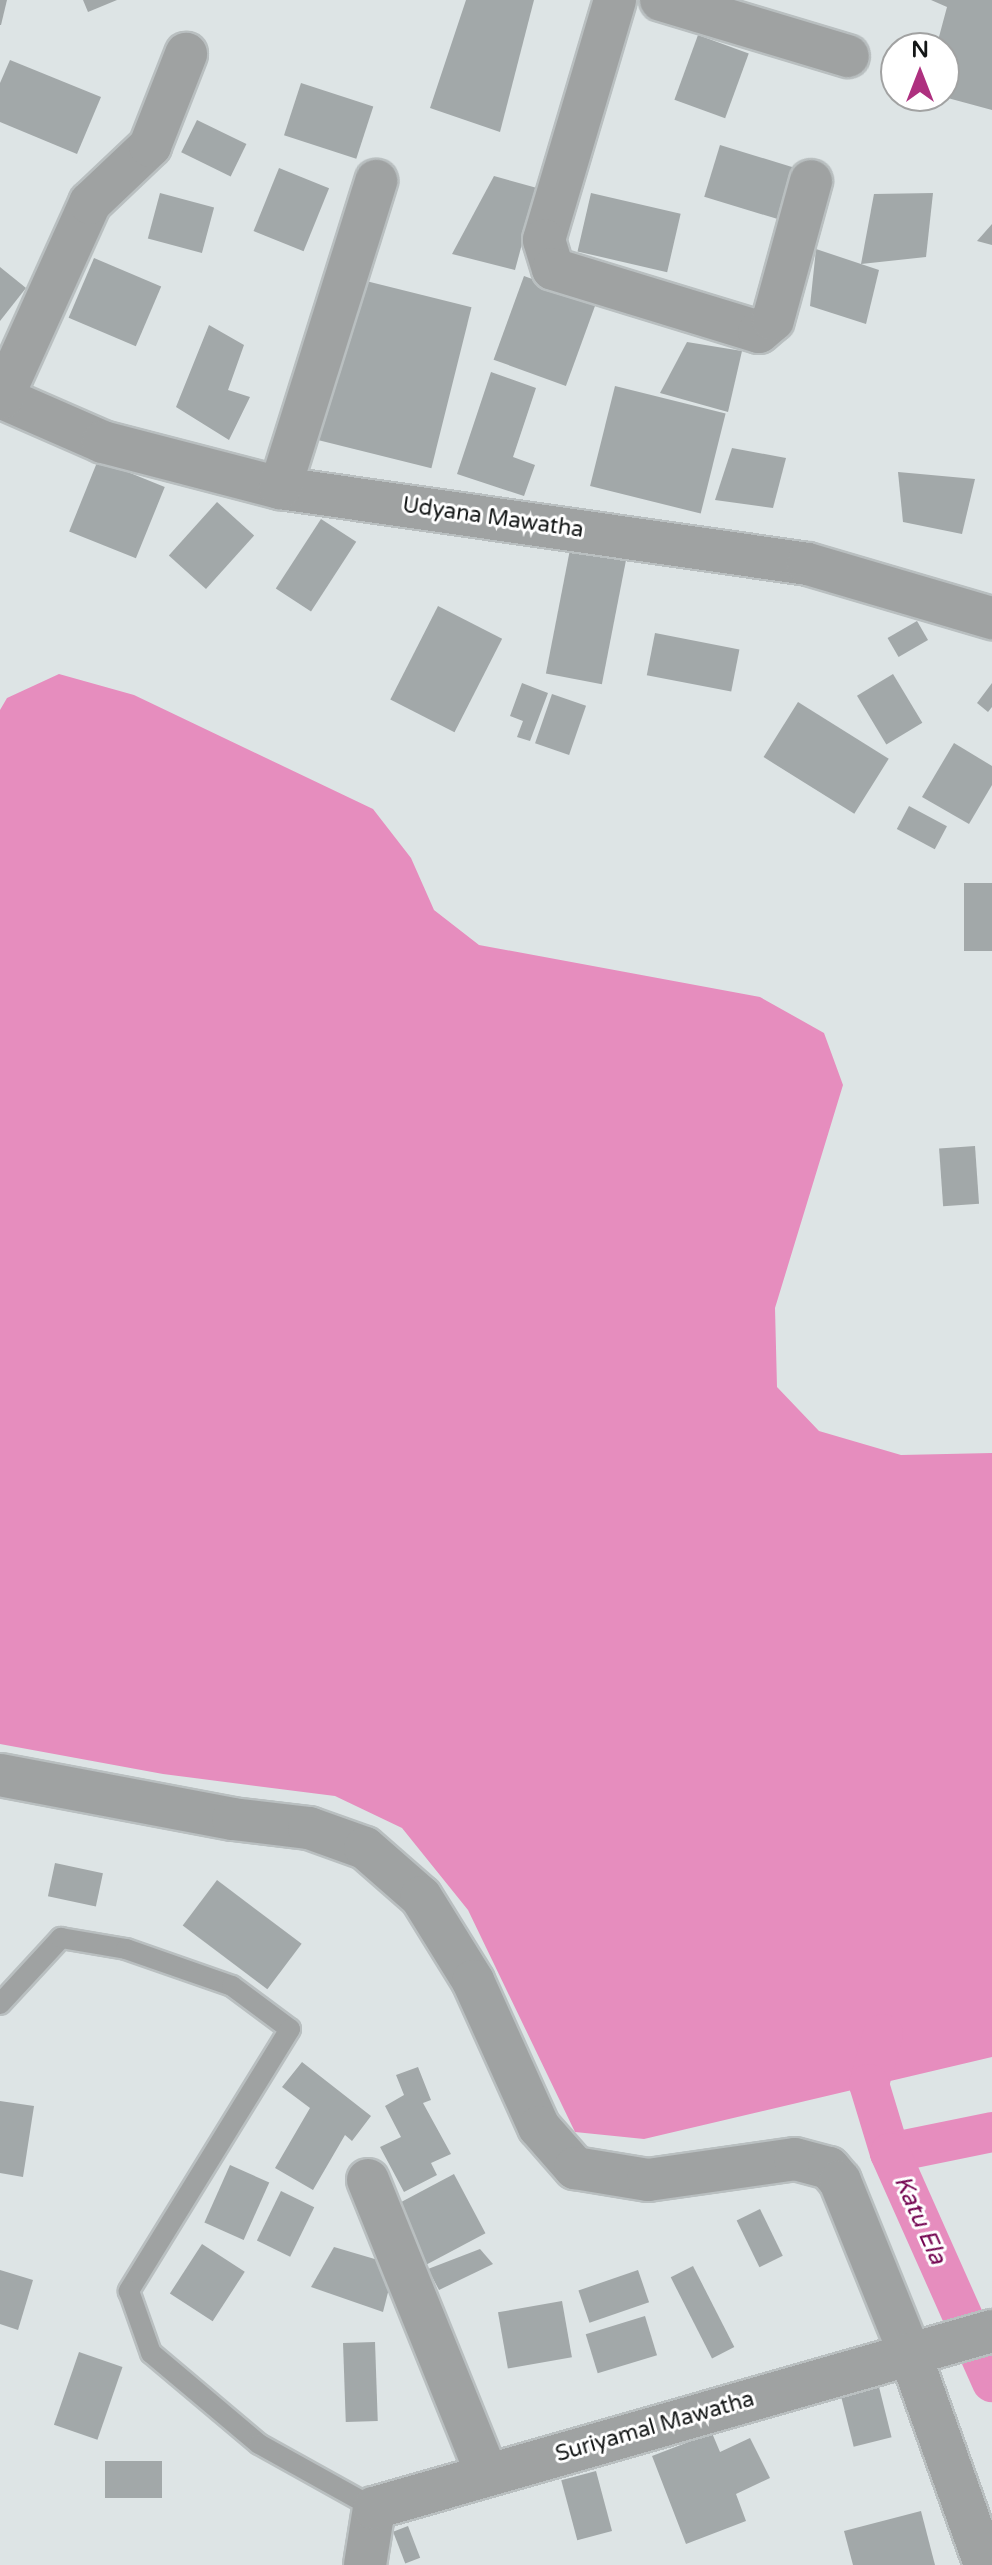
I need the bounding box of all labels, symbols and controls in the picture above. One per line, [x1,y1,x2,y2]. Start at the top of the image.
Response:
north arrow [880,32,960,112]
text: N [911,37,929,63]
street label: Udyana Mawatha [401,492,585,544]
water label: Katu Ela [888,2171,952,2269]
street label: Suriyamal Mawatha [553,2386,757,2468]

